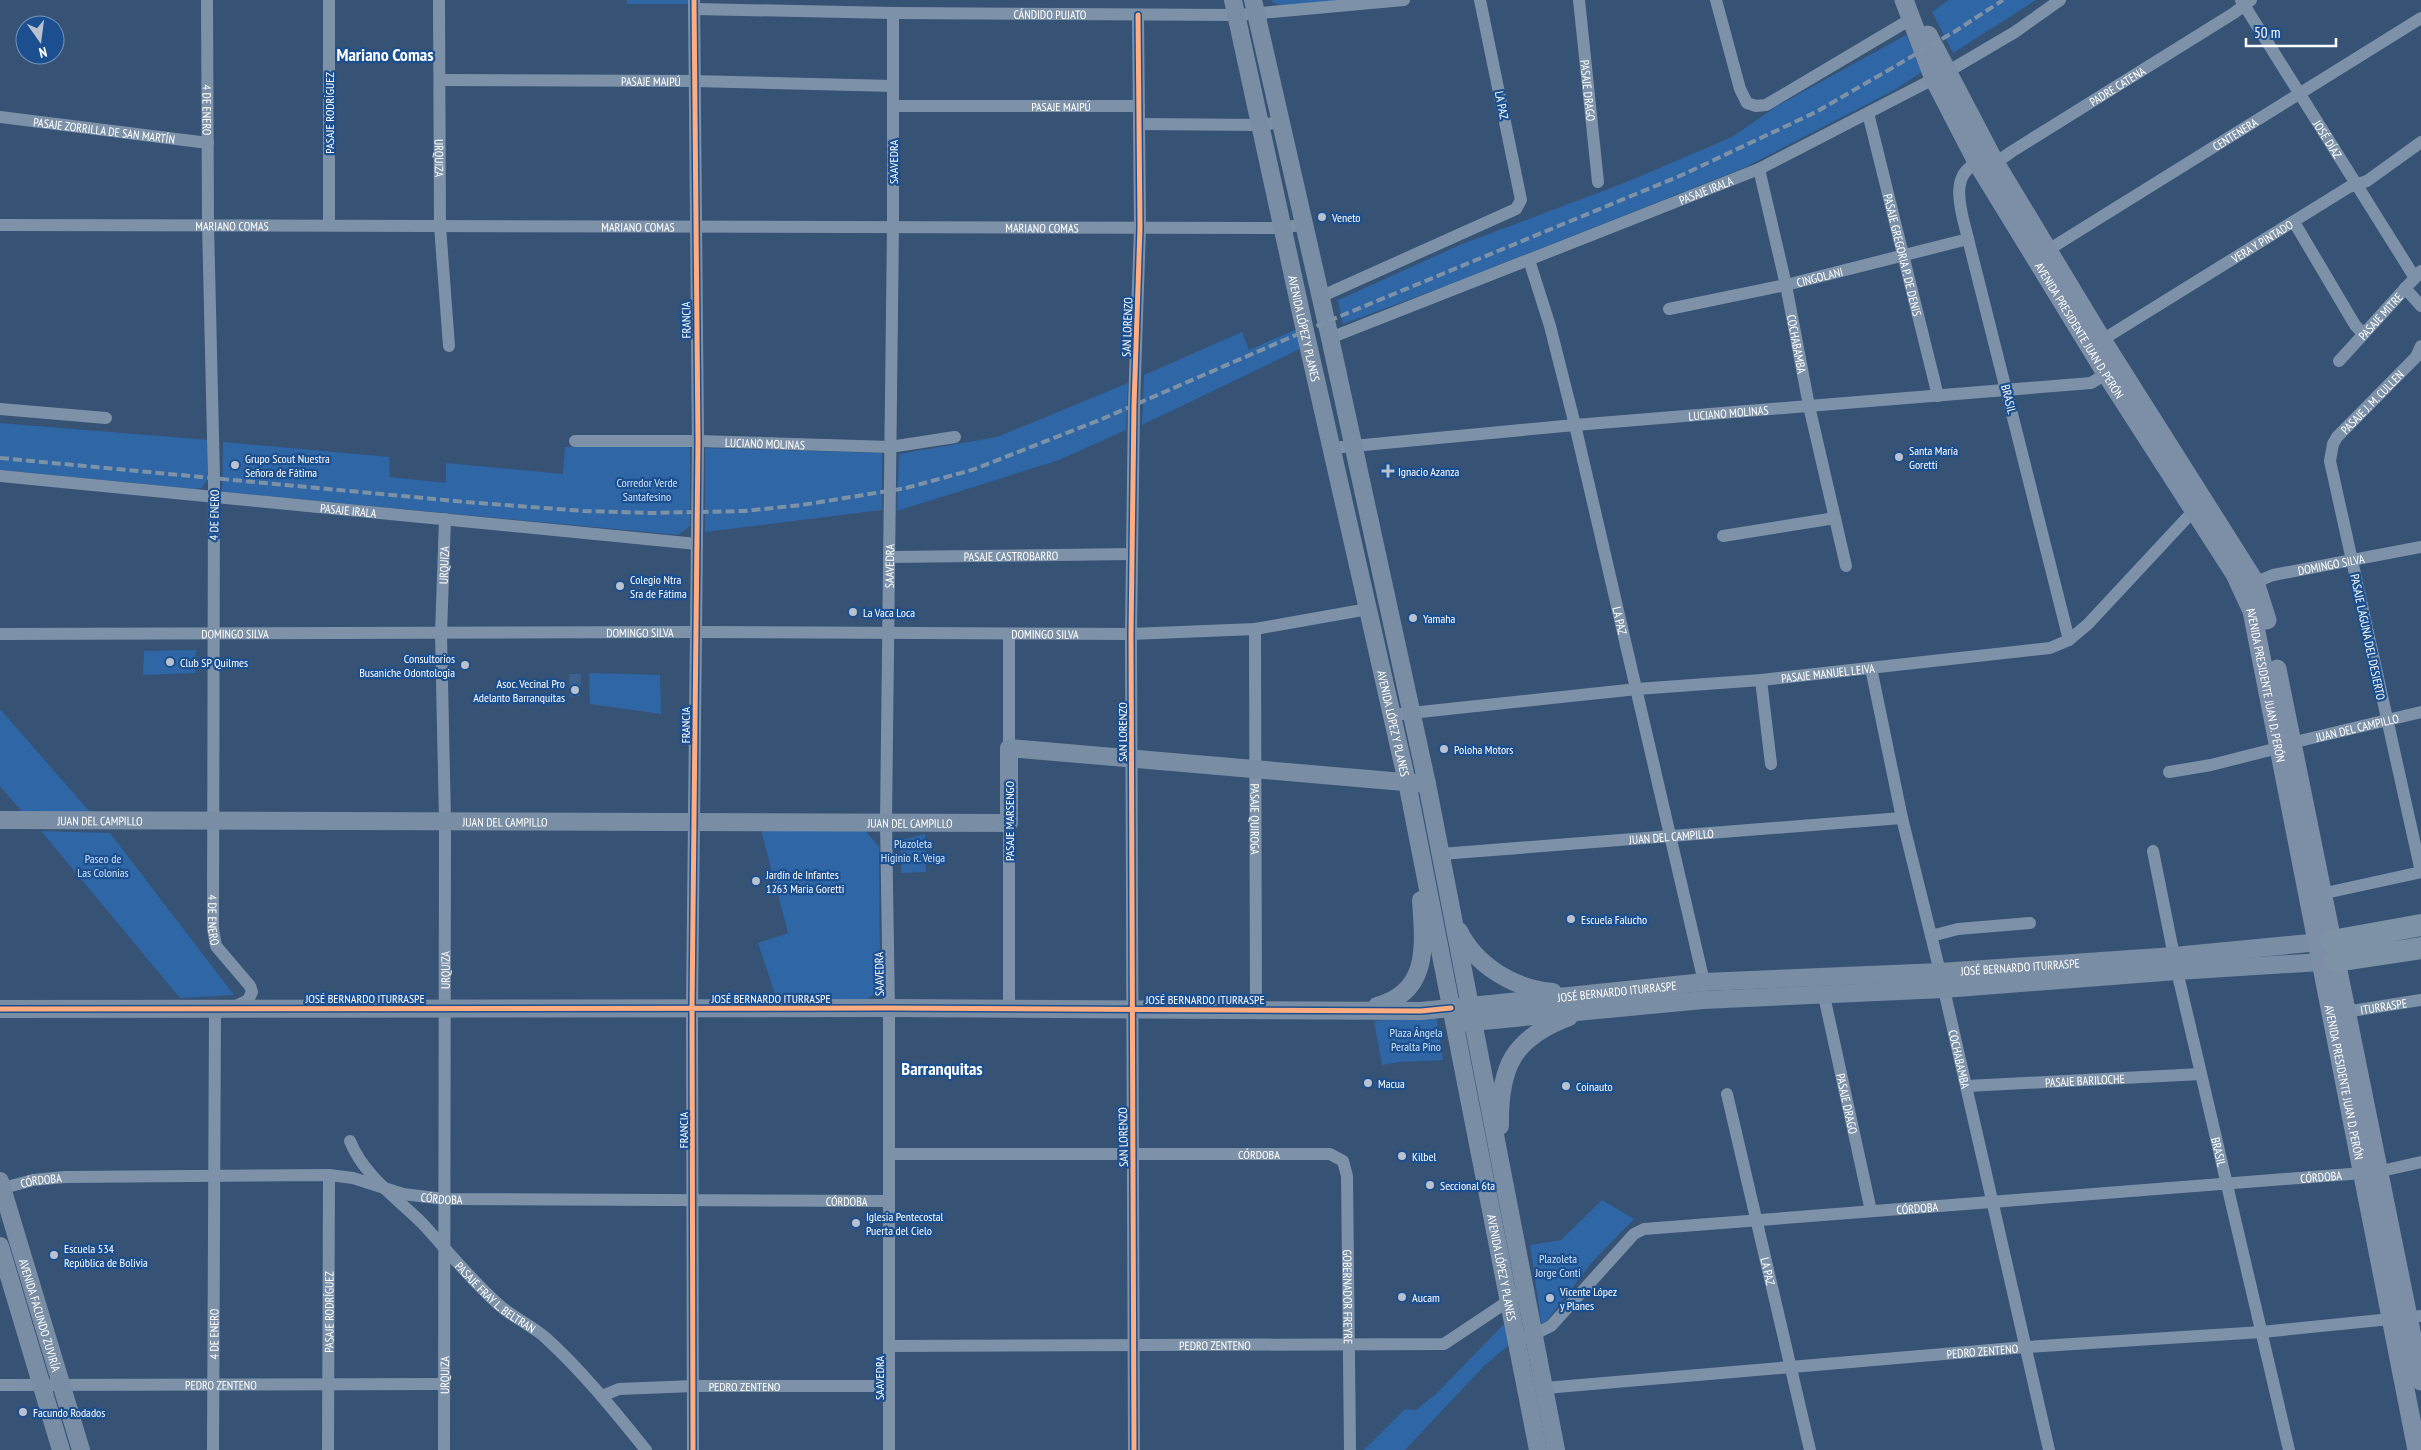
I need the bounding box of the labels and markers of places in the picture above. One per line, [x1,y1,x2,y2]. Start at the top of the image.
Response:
place label: Veneto [1331,210,1361,225]
marker: Veneto [1316,211,1328,223]
place label: Santa María Goretti [1909,443,1958,472]
place label: Grupo Scout Nuestra Señora de Fátima [245,451,330,480]
marker: Santa María Goretti [1893,451,1905,463]
marker: Grupo Scout Nuestra Señora de Fátima [229,459,241,471]
place label: Ignacio Azanza [1398,464,1460,479]
marker: Ignacio Azanza [1382,465,1394,477]
place label: Colegio Ntra Sra de Fátima [630,572,687,601]
marker: Colegio Ntra Sra de Fátima [614,580,626,592]
place label: La Vaca Loca [863,605,915,620]
marker: La Vaca Loca [847,606,859,618]
place label: Yamaha [1423,611,1455,626]
marker: Yamaha [1407,612,1419,624]
place label: Consultorios Busaniche Odontologia [359,651,455,680]
place label: Club SP Quilmes [180,655,248,670]
marker: Club SP Quilmes [164,656,176,668]
marker: Consultorios Busaniche Odontologia [459,659,471,671]
place label: Asoc. Vecinal Pro Adelanto Barranquitas [473,676,565,705]
marker: Asoc. Vecinal Pro Adelanto Barranquitas [569,684,581,696]
place label: Poloha Motors [1454,742,1513,757]
marker: Poloha Motors [1438,743,1450,755]
place label: Jardín de Infantes 1263 Maria Goretti [765,867,844,896]
marker: Jardín de Infantes 1263 Maria Goretti [750,875,762,887]
place label: Escuela Falucho [1581,912,1647,927]
marker: Escuela Falucho [1565,913,1577,925]
place label: Macua [1378,1076,1405,1091]
marker: Macua [1362,1077,1374,1089]
place label: Coinauto [1576,1079,1613,1094]
marker: Coinauto [1560,1080,1572,1092]
place label: Kilbel [1412,1149,1436,1164]
marker: Kilbel [1396,1150,1408,1162]
place label: Seccional 6ta [1440,1178,1495,1193]
marker: Seccional 6ta [1424,1179,1436,1191]
place label: Iglesia Pentecostal Puerta del Cielo [866,1209,943,1238]
marker: Iglesia Pentecostal Puerta del Cielo [850,1217,862,1229]
place label: Escuela 534 República de Bolivia [64,1241,148,1270]
marker: Escuela 534 República de Bolivia [48,1249,60,1261]
place label: Vicente López y Planes [1559,1284,1617,1313]
place label: Aucam [1412,1290,1440,1305]
marker: Aucam [1396,1291,1408,1303]
marker: Vicente López y Planes [1544,1292,1556,1304]
place label: Facundo Rodados [33,1405,105,1420]
marker: Facundo Rodados [17,1406,29,1418]

